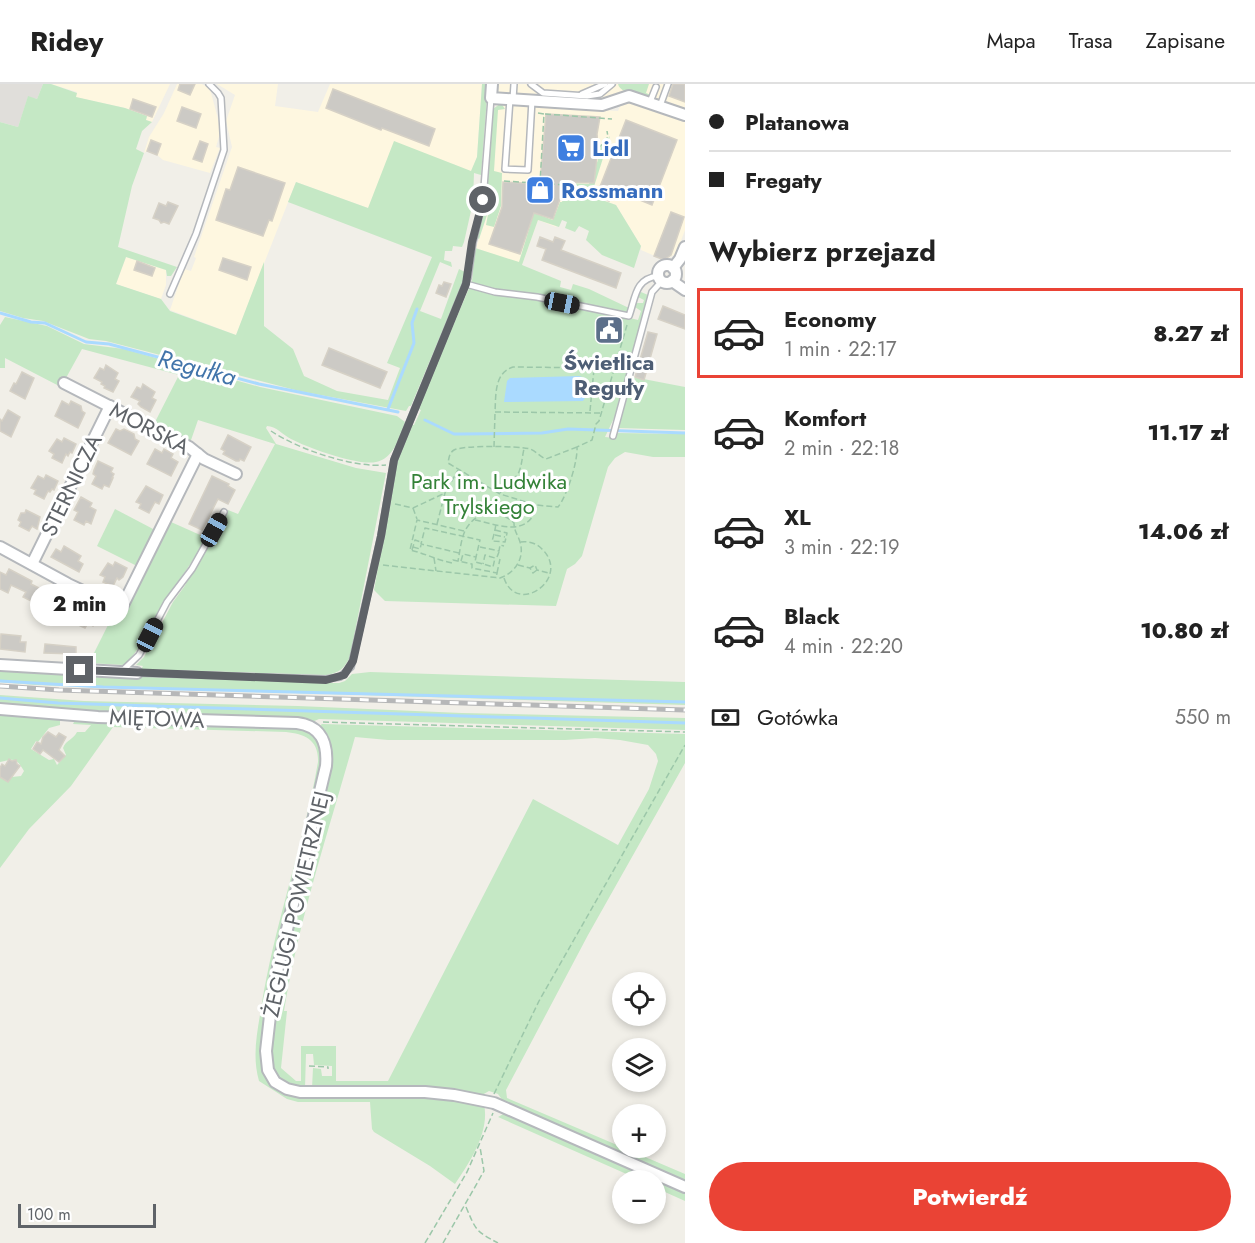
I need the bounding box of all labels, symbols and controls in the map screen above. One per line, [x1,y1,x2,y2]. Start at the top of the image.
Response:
text: Ridey [30,21,103,62]
text: Mapa [986,26,1036,56]
text: Trasa [1069,26,1113,56]
text: Zapisane [1146,26,1225,56]
text: Platanowa [745,106,849,138]
supermarket icon: Lidl [555,132,587,164]
place label: Lidl [592,132,629,164]
text: Fregaty [745,164,822,196]
shop icon: Rossmann [524,174,556,206]
place label: Rossmann [561,174,663,206]
route start [469,186,496,213]
text: Wybierz przejazd [709,232,936,271]
car [543,291,581,315]
text: Economy [784,303,876,335]
icon: car [712,306,766,360]
public building icon: Świetlica Reguły [593,314,625,346]
text: 8.27 zł [1153,317,1228,349]
text: 1 min · 22:17 [784,335,897,364]
water label: Regułka [154,340,240,395]
place label: Świetlica Reguły [564,346,654,403]
street label: MORSKA [104,394,196,463]
text: Komfort [784,402,866,434]
icon: car [712,405,766,459]
text: 11.17 zł [1148,416,1228,448]
street label: STERNICZA [32,428,110,542]
text: 2 min · 22:18 [784,434,899,463]
park label: Park im. Ludwika Trylskiego [411,465,567,522]
text: XL [784,501,811,533]
icon: car [712,504,766,558]
car [197,510,231,550]
text: 14.06 zł [1138,515,1228,547]
text: 3 min · 22:19 [784,533,900,562]
callout: 2 min [31,583,130,625]
text: 2 min [53,590,106,619]
text: Black [784,600,840,632]
icon: car [712,603,766,657]
text: 10.80 zł [1140,614,1228,646]
car [134,615,166,655]
text: 4 min · 22:20 [784,632,903,661]
route end [66,656,93,683]
street label: MIĘTOWA [109,700,206,736]
icon: cash [709,701,742,734]
text: Gotówka [757,701,838,733]
text: 550 m [1175,703,1231,732]
street label: ŻEGLUGI POWIETRZNEJ [254,788,338,1020]
map controls [612,972,666,1224]
button: locate [612,972,666,1026]
button: layers [612,1038,666,1092]
button: + [612,1104,666,1158]
button: Potwierdź [709,1162,1231,1231]
button: − [612,1170,666,1224]
scale bar [18,1201,156,1228]
text: 100 m [27,1203,71,1226]

